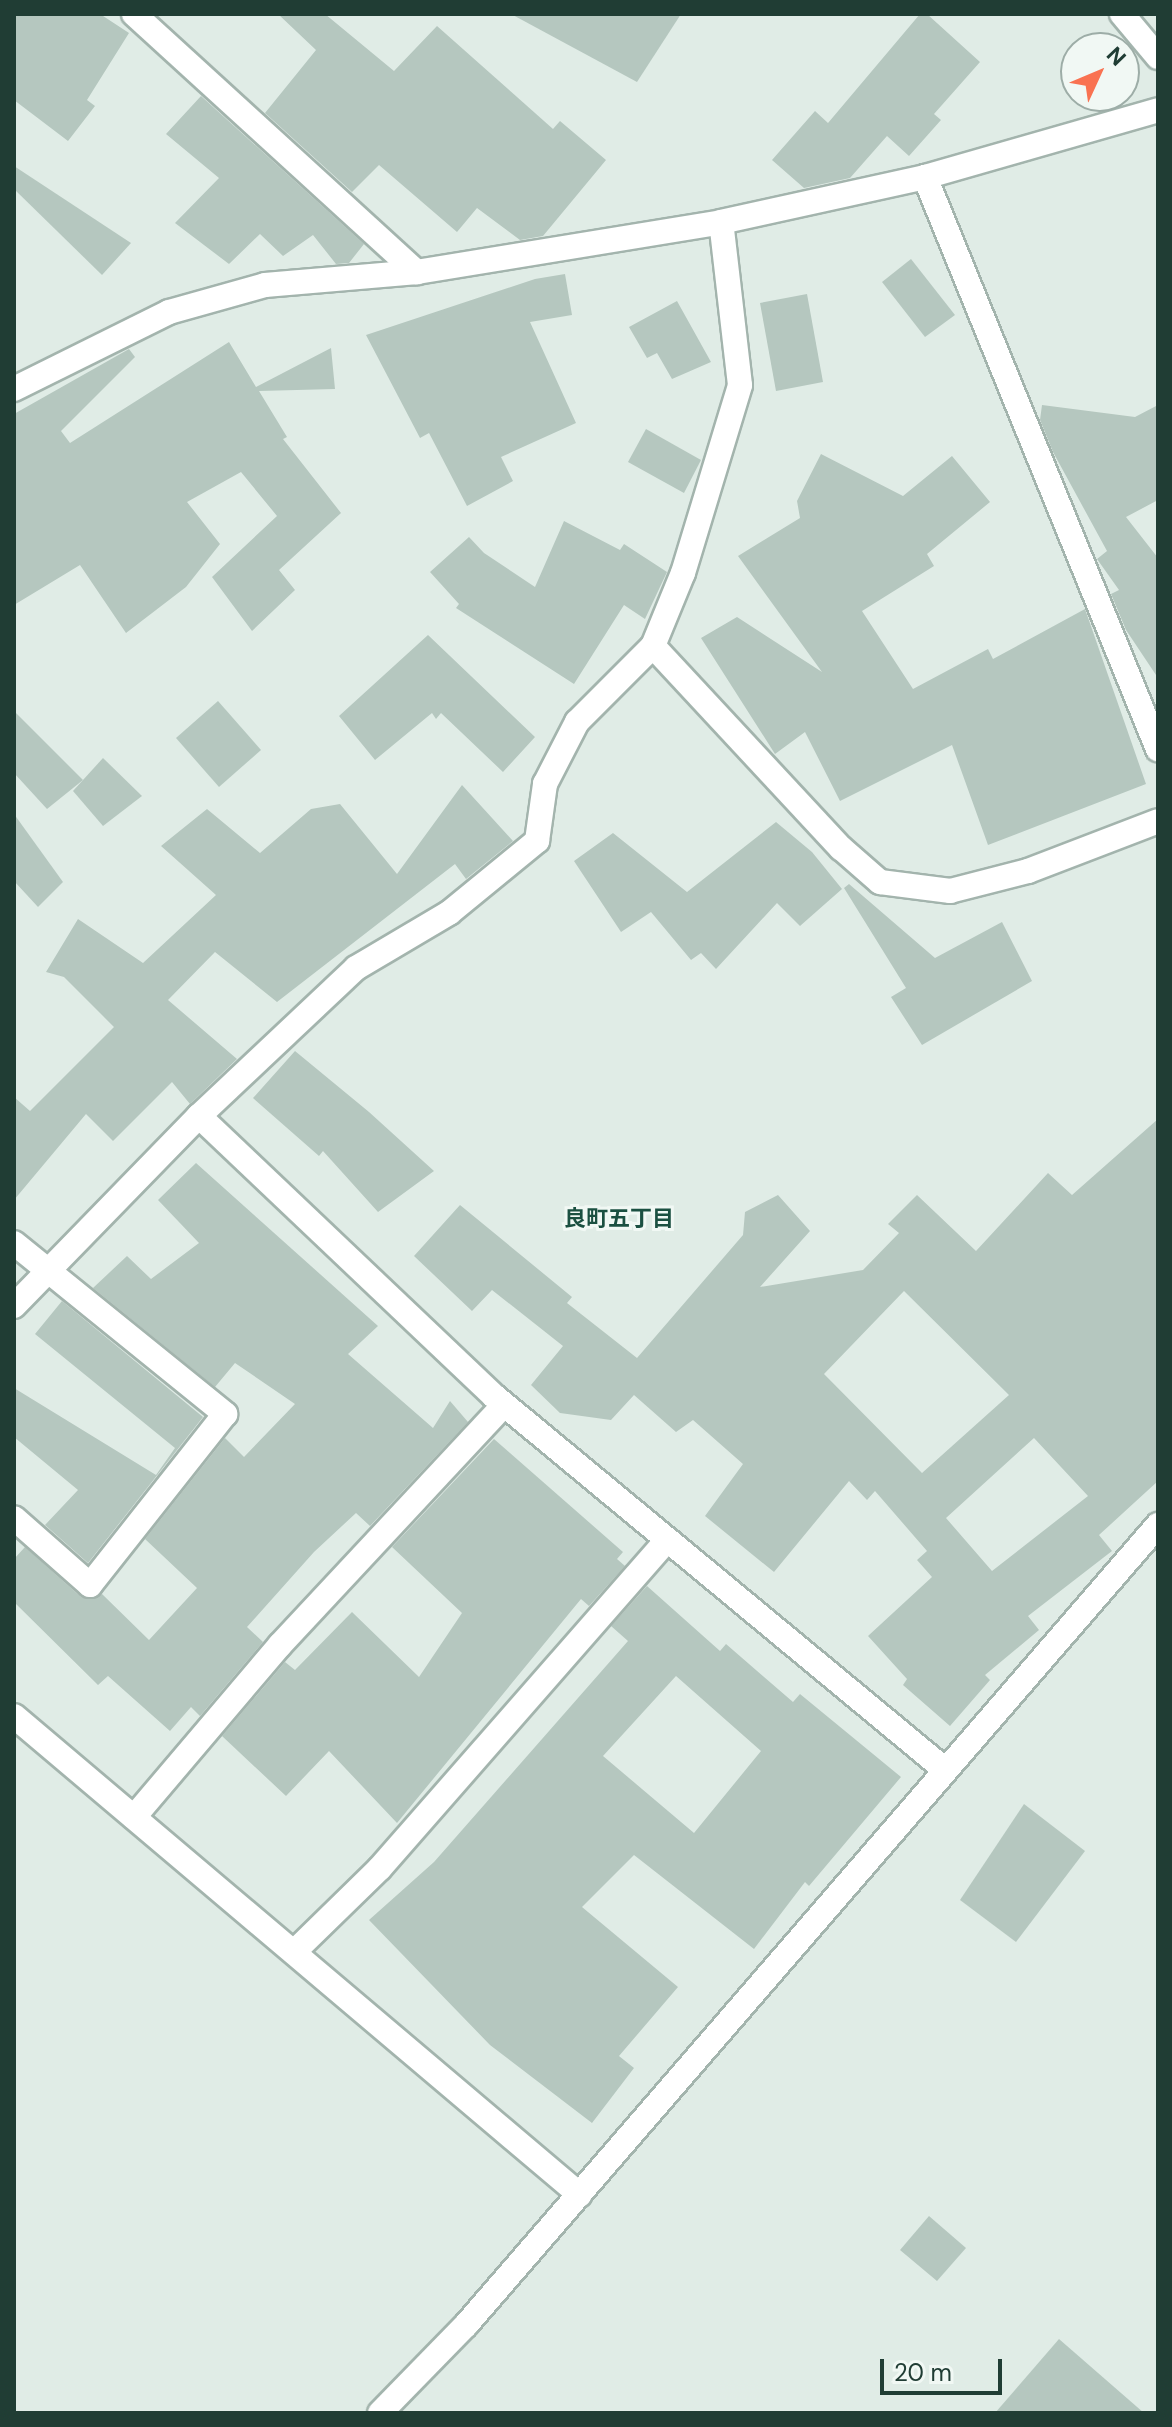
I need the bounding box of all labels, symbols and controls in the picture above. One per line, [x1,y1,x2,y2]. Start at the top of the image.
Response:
north arrow [1060,32,1140,112]
text: N [1100,41,1132,72]
district label: 良町五丁目 [564,1206,674,1232]
scale bar [884,2343,1006,2393]
text: 20 m [894,2357,952,2388]

